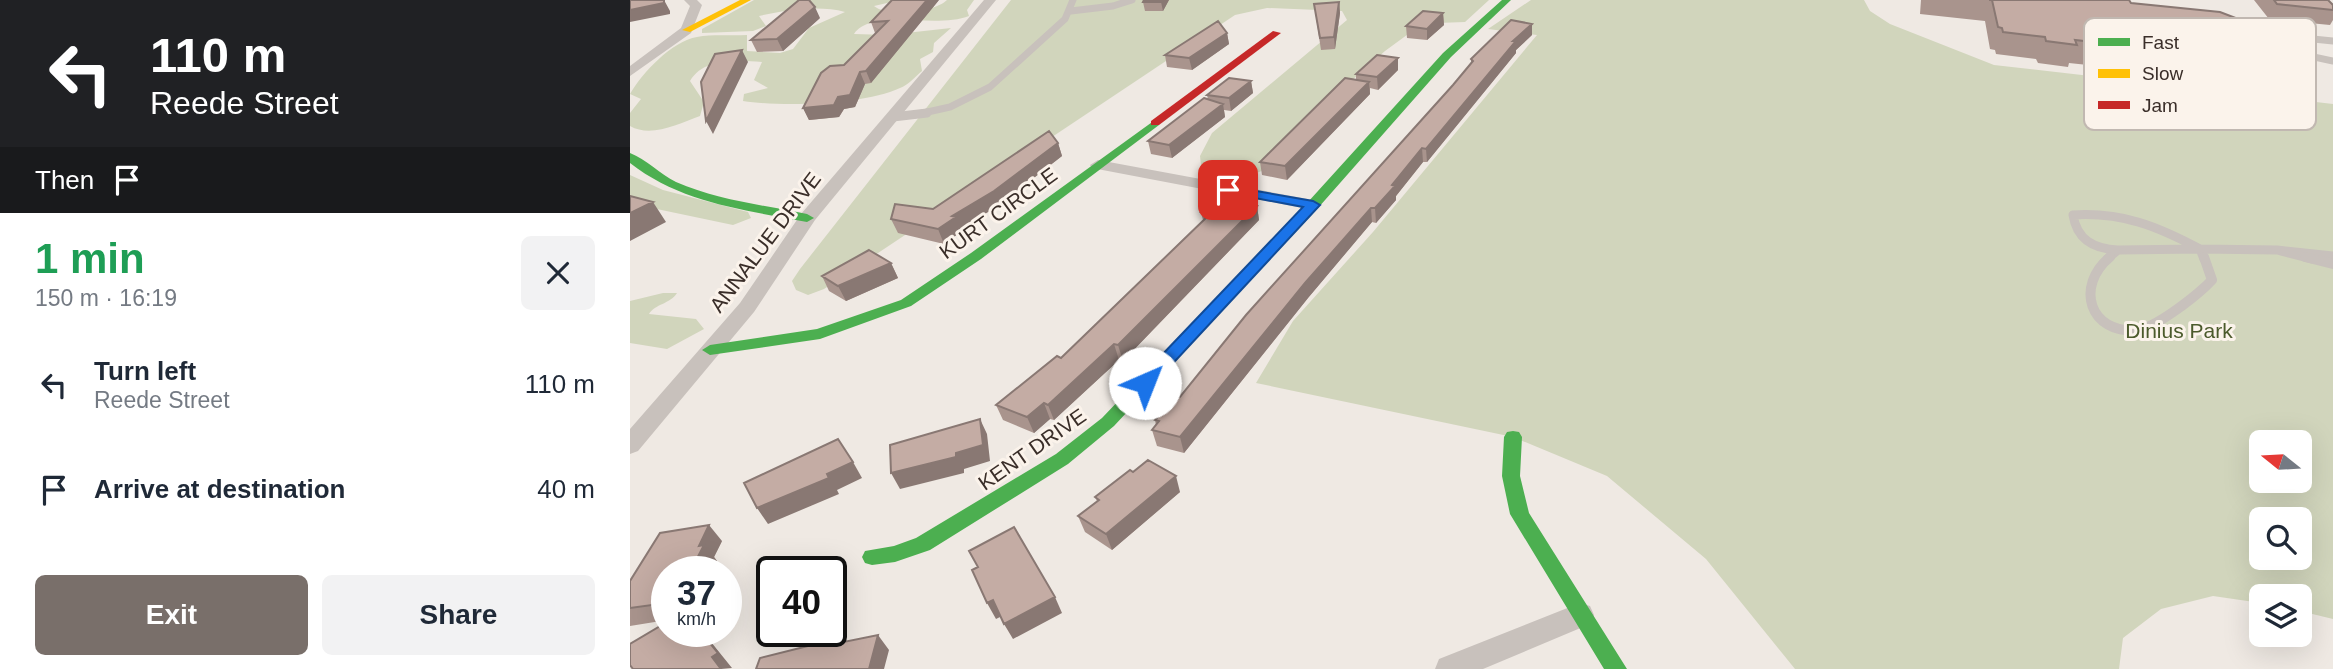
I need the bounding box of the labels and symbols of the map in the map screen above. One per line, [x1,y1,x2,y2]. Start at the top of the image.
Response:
legend [2084,18,2316,130]
text: Fast [2142,32,2180,53]
text: Slow [2142,63,2183,84]
text: Jam [2142,95,2178,116]
pin [1198,160,1258,220]
street label: KURT CIRCLE [935,163,1061,263]
street label: ANNALUE DRIVE [705,168,825,316]
park label: Dinius Park [2125,319,2233,342]
position arrow [1108,346,1182,420]
street label: KENT DRIVE [974,404,1090,494]
north arrow [2249,430,2312,494]
speed limit sign: 40 [756,556,847,647]

